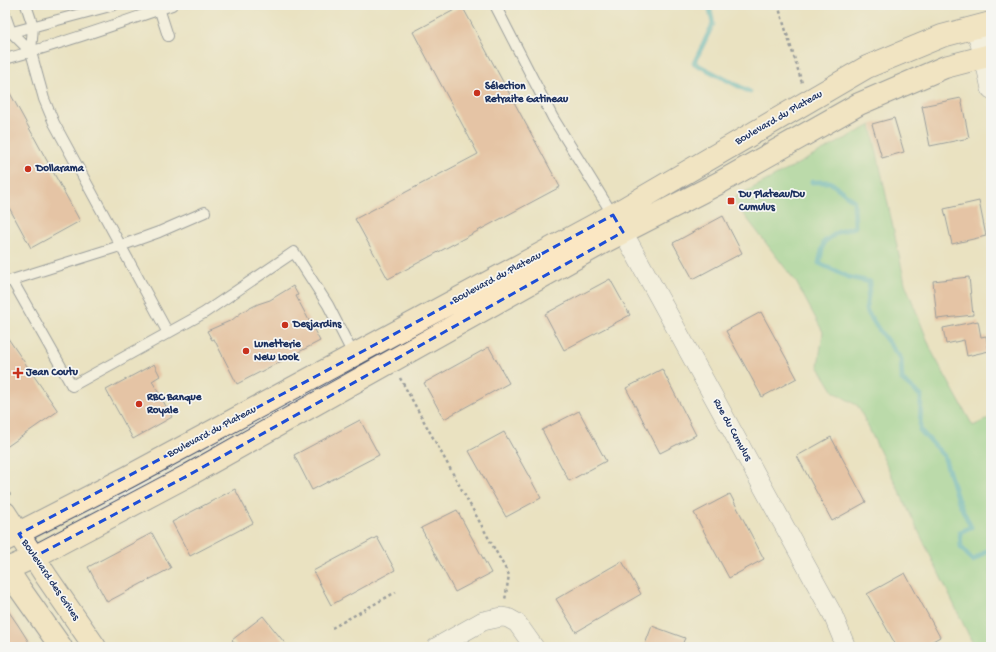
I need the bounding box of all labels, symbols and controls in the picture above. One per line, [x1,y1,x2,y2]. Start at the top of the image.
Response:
place label: Sélection Retraite Gatineau [484,80,569,106]
marker: Sélection Retraite Gatineau [472,88,482,98]
street label: Boulevard du Plateau [732,88,825,148]
place label: Dollarama [35,163,85,175]
marker: Dollarama [23,164,33,174]
place label: Du Plateau/Du Cumulus [738,188,806,214]
marker: Du Plateau/Du Cumulus [726,196,736,206]
street label: Boulevard du Plateau [450,250,543,307]
place label: Desjardins [292,319,342,331]
marker: Desjardins [280,320,290,330]
place label: Lunetterie New Look [254,338,302,364]
marker: Lunetterie New Look [241,346,251,356]
place label: Jean Coutu [25,366,79,379]
marker: Jean Coutu [13,368,23,378]
place label: RBC Banque Royale [146,392,203,417]
street label: Rue du Cumulus [710,397,754,464]
marker: RBC Banque Royale [134,399,144,409]
street label: Boulevard du Plateau [165,404,258,461]
street label: Boulevard des Grives [18,536,82,624]

